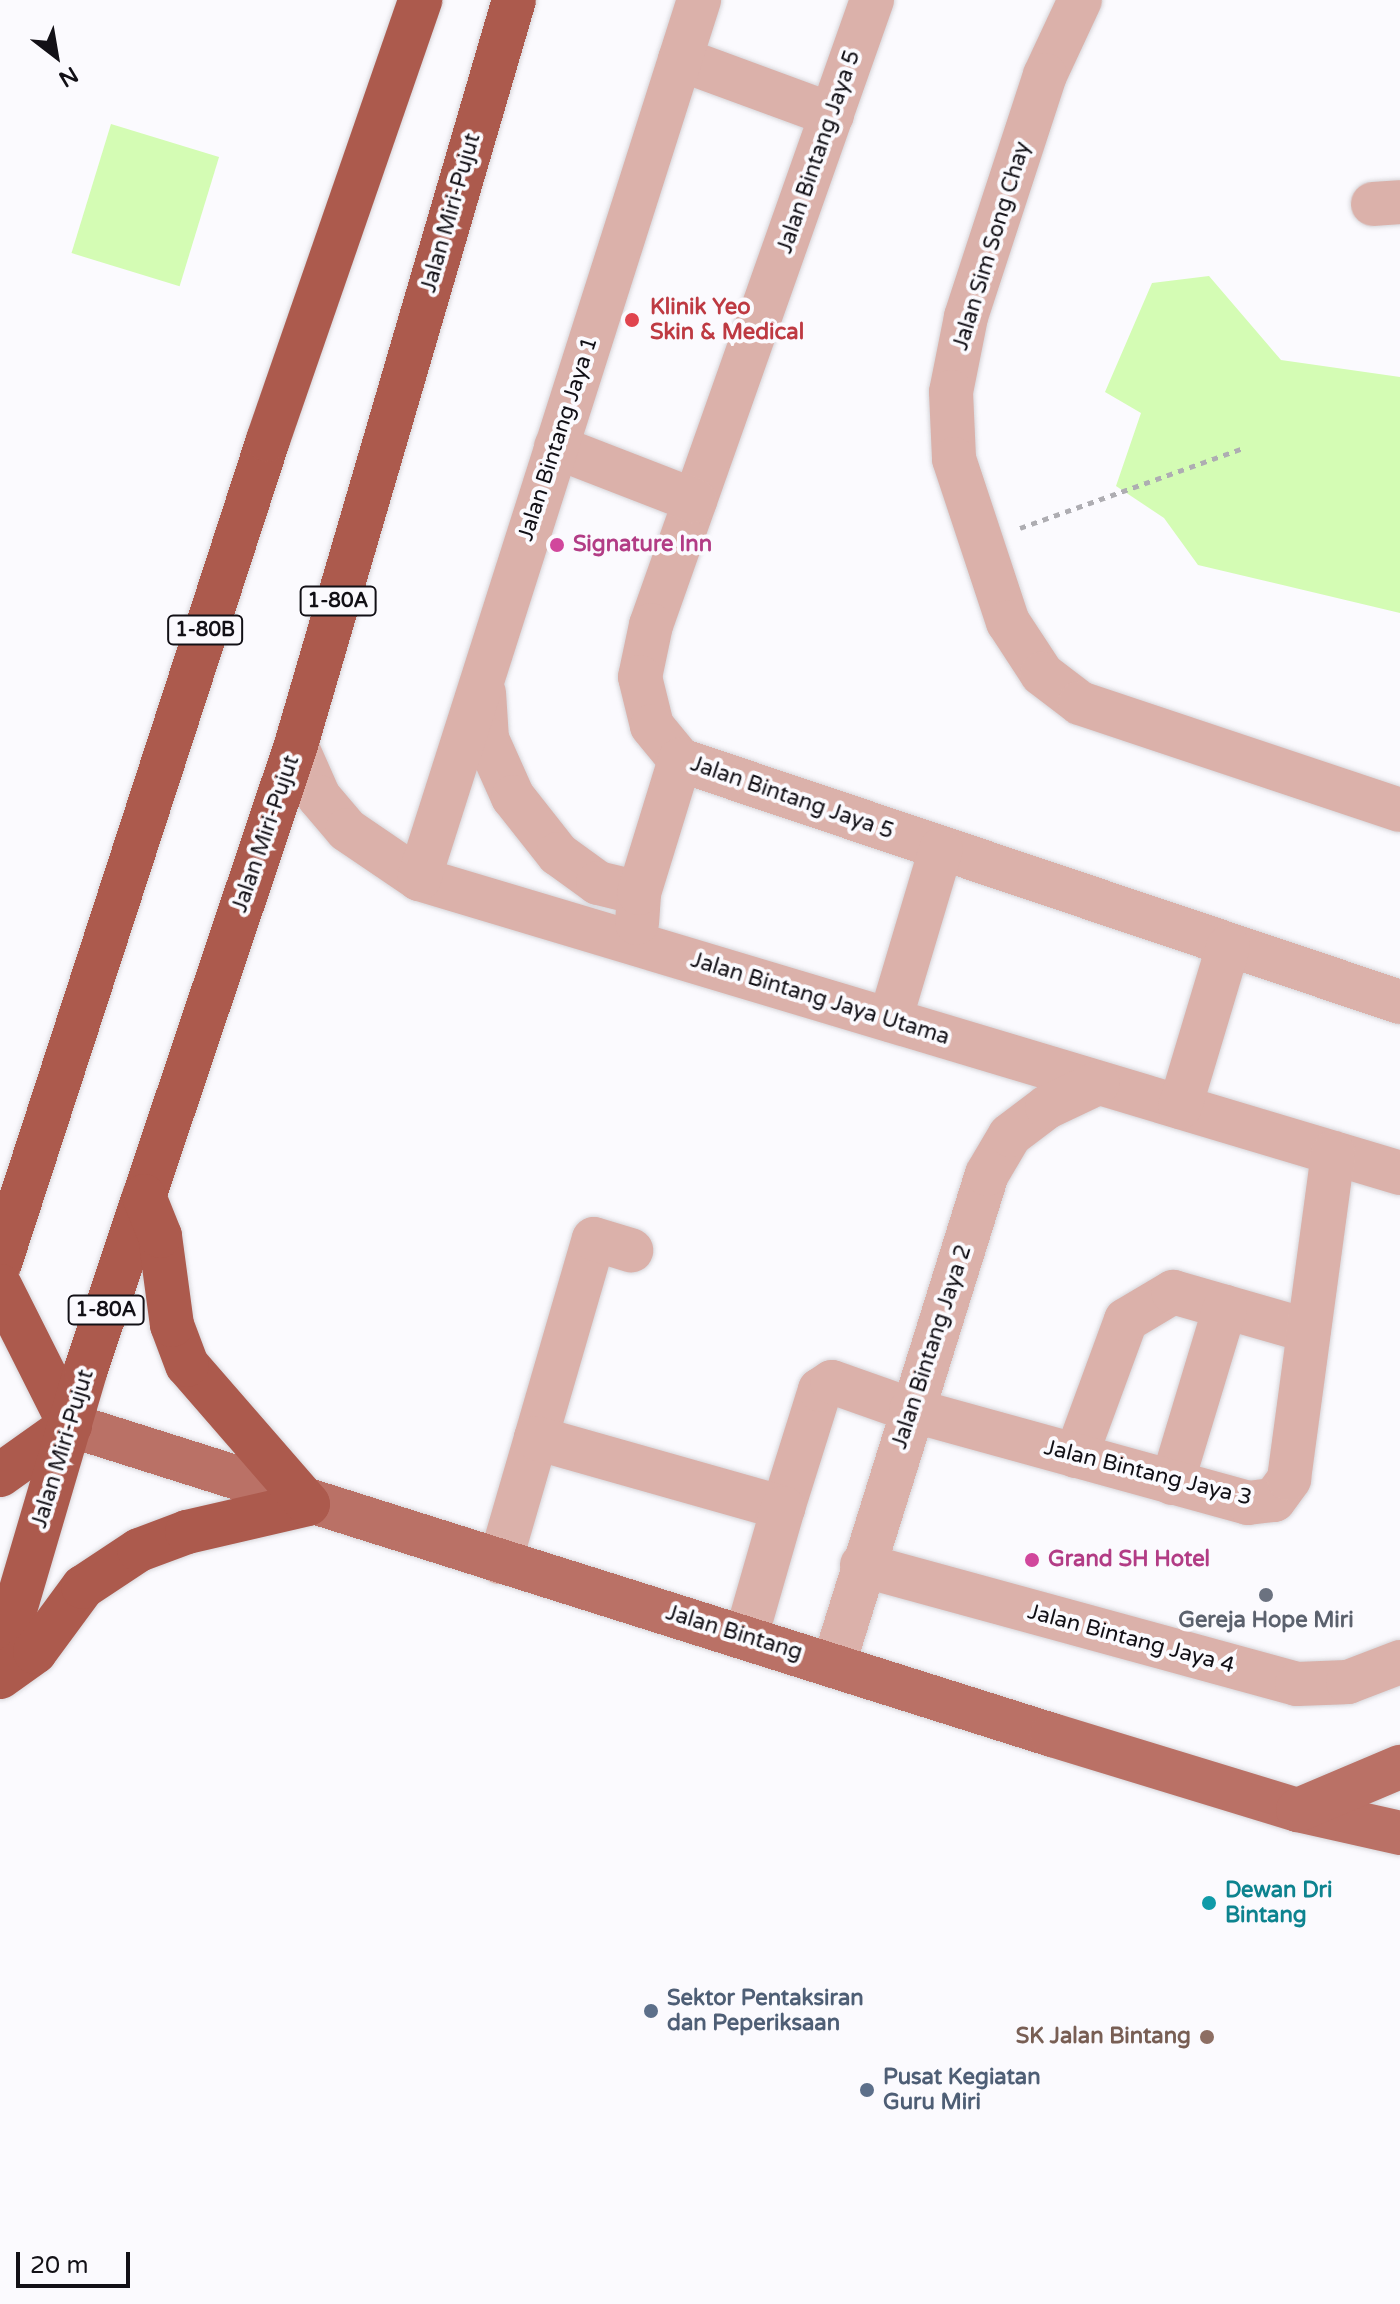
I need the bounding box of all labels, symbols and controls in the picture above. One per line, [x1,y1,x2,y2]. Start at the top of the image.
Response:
north arrow [16,16,96,96]
street label: Jalan Bintang Jaya 5 [772,47,866,257]
text: N [54,61,83,92]
street label: Jalan Miri-Pujut [416,130,486,296]
street label: Jalan Sim Song Chay [948,138,1036,354]
place label: Klinik Yeo Skin & Medical [650,294,804,346]
marker: Klinik Yeo Skin & Medical [621,309,643,331]
street label: Jalan Bintang Jaya 1 [513,334,603,544]
place label: Signature Inn [573,532,712,558]
marker: Signature Inn [548,536,566,554]
road number: 1-80A [298,585,378,617]
road number: 1-80B [167,614,243,646]
street label: Jalan Bintang Jaya 5 [687,751,897,845]
street label: Jalan Miri-Pujut [227,752,305,916]
street label: Jalan Bintang Jaya Utama [688,947,952,1051]
street label: Jalan Bintang Jaya 2 [887,1242,977,1452]
road number: 1-80A [66,1294,146,1326]
street label: Jalan Miri-Pujut [26,1367,100,1531]
street label: Jalan Bintang Jaya 3 [1041,1434,1255,1512]
place label: Grand SH Hotel [1048,1547,1210,1573]
marker: Grand SH Hotel [1023,1551,1041,1569]
marker: Gereja Hope Miri [1257,1586,1275,1604]
street label: Jalan Bintang Jaya 4 [1025,1599,1237,1679]
street label: Jalan Bintang [663,1600,805,1666]
place label: Gereja Hope Miri [1178,1608,1354,1634]
place label: Dewan Dri Bintang [1225,1877,1332,1928]
marker: Dewan Dri Bintang [1200,1894,1218,1912]
place label: Sektor Pentaksiran dan Peperiksaan [667,1985,864,2036]
marker: Sektor Pentaksiran dan Peperiksaan [642,2002,660,2020]
place label: SK Jalan Bintang [1016,2024,1191,2050]
marker: SK Jalan Bintang [1198,2028,1216,2046]
place label: Pusat Kegiatan Guru Miri [883,2064,1041,2116]
marker: Pusat Kegiatan Guru Miri [858,2081,876,2099]
scale bar [20,2236,134,2286]
text: 20 m [30,2251,88,2280]

